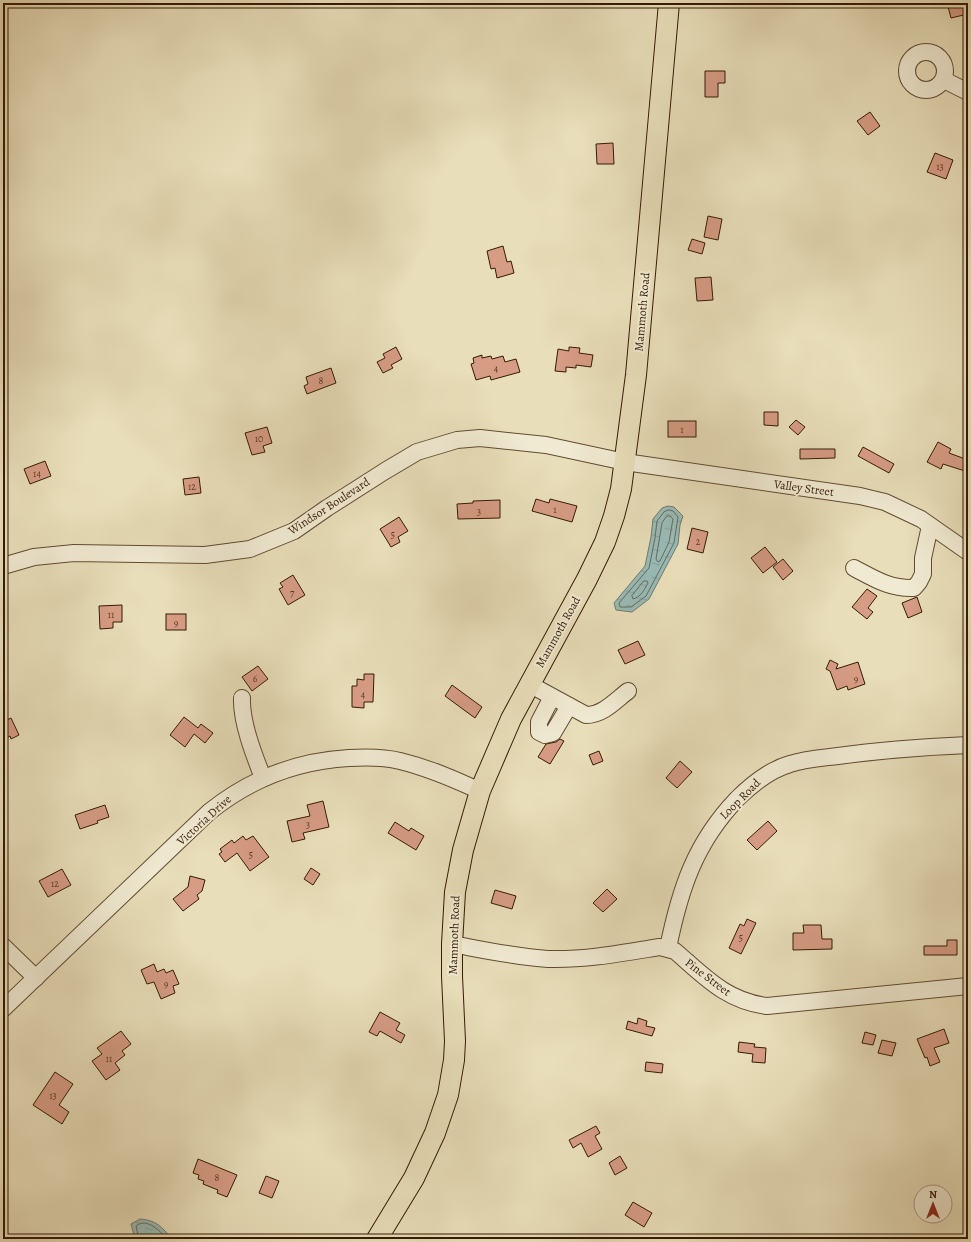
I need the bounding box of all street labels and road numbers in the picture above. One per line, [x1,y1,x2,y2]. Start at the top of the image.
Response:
street label: Mammoth Road [631,271,653,352]
street label: Windsor Boulevard [284,473,373,539]
street label: Valley Street [772,476,835,500]
street label: Mammoth Road [532,593,584,671]
street label: Loop Road [716,775,764,823]
street label: Victoria Drive [173,791,235,849]
street label: Mammoth Road [445,895,463,975]
street label: Pine Street [682,954,734,1000]

